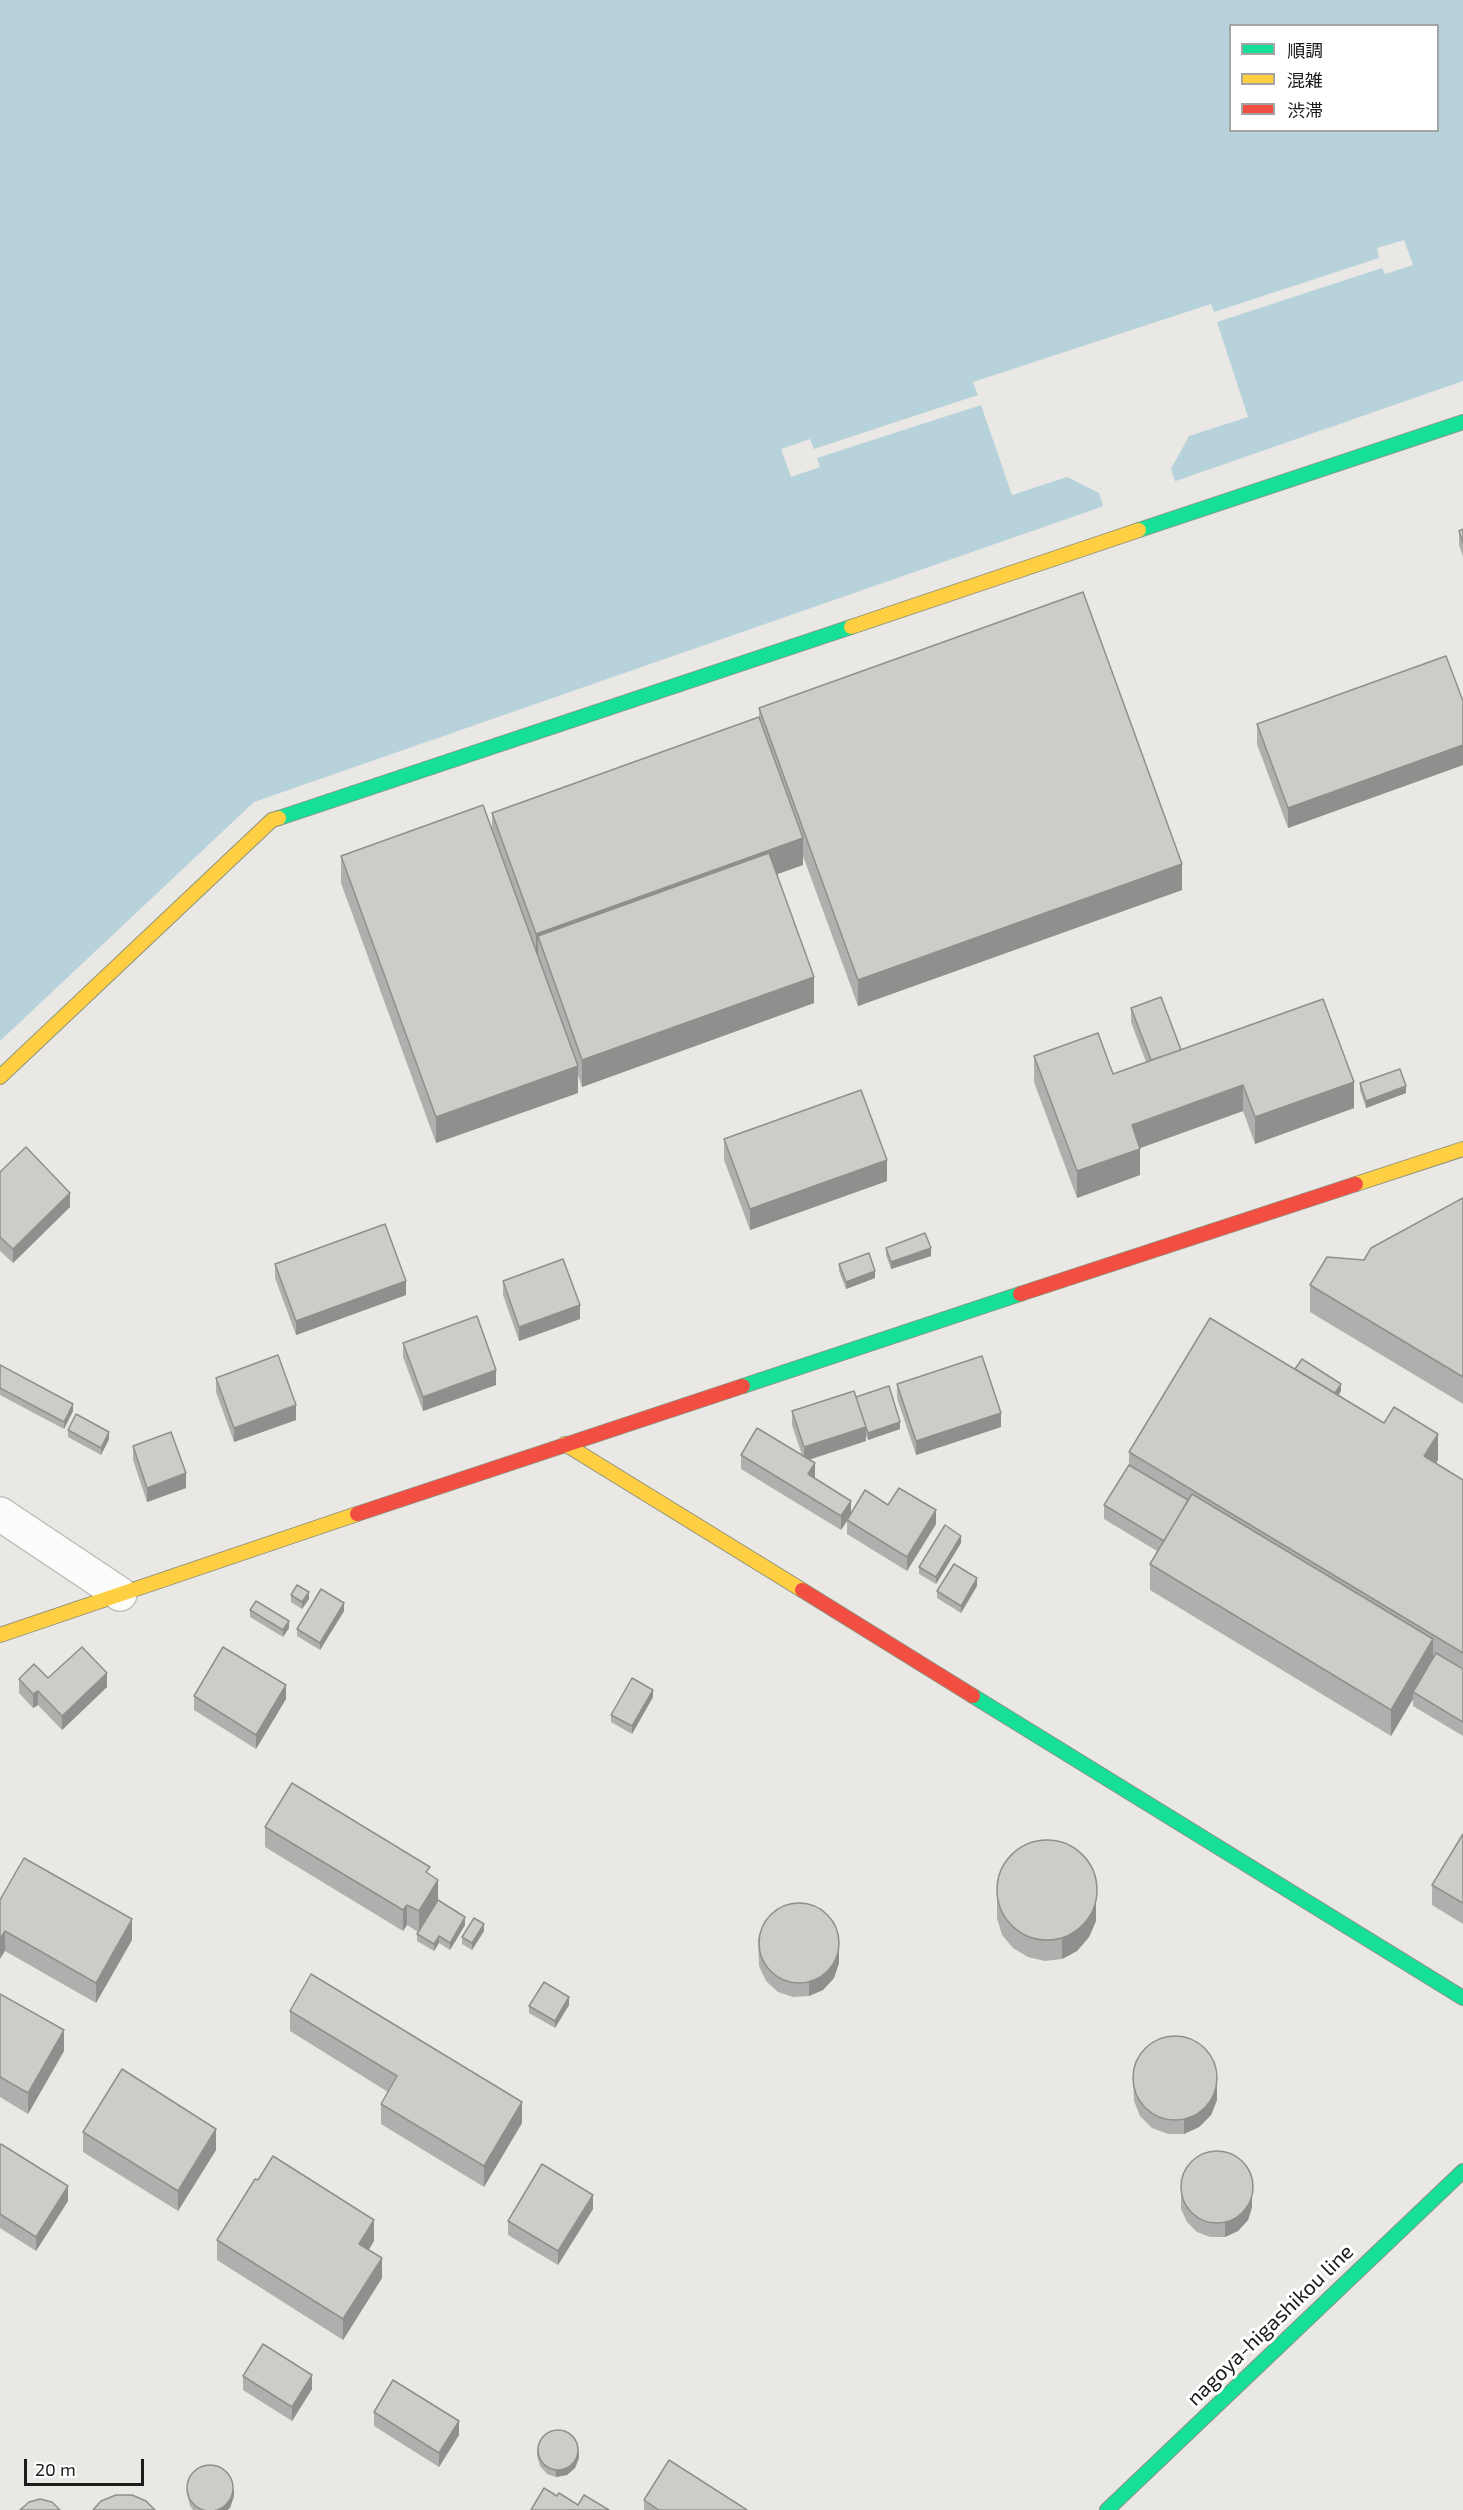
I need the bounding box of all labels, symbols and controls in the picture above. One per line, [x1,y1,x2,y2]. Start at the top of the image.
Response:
legend [1229,24,1439,132]
text: 順調 [1287,39,1323,61]
text: 混雑 [1287,69,1323,91]
text: 渋滞 [1287,99,1323,121]
street label: nagoya-higashikou line [1182,2239,1358,2411]
scale bar [27,2447,147,2485]
text: 20 m [35,2458,76,2480]

